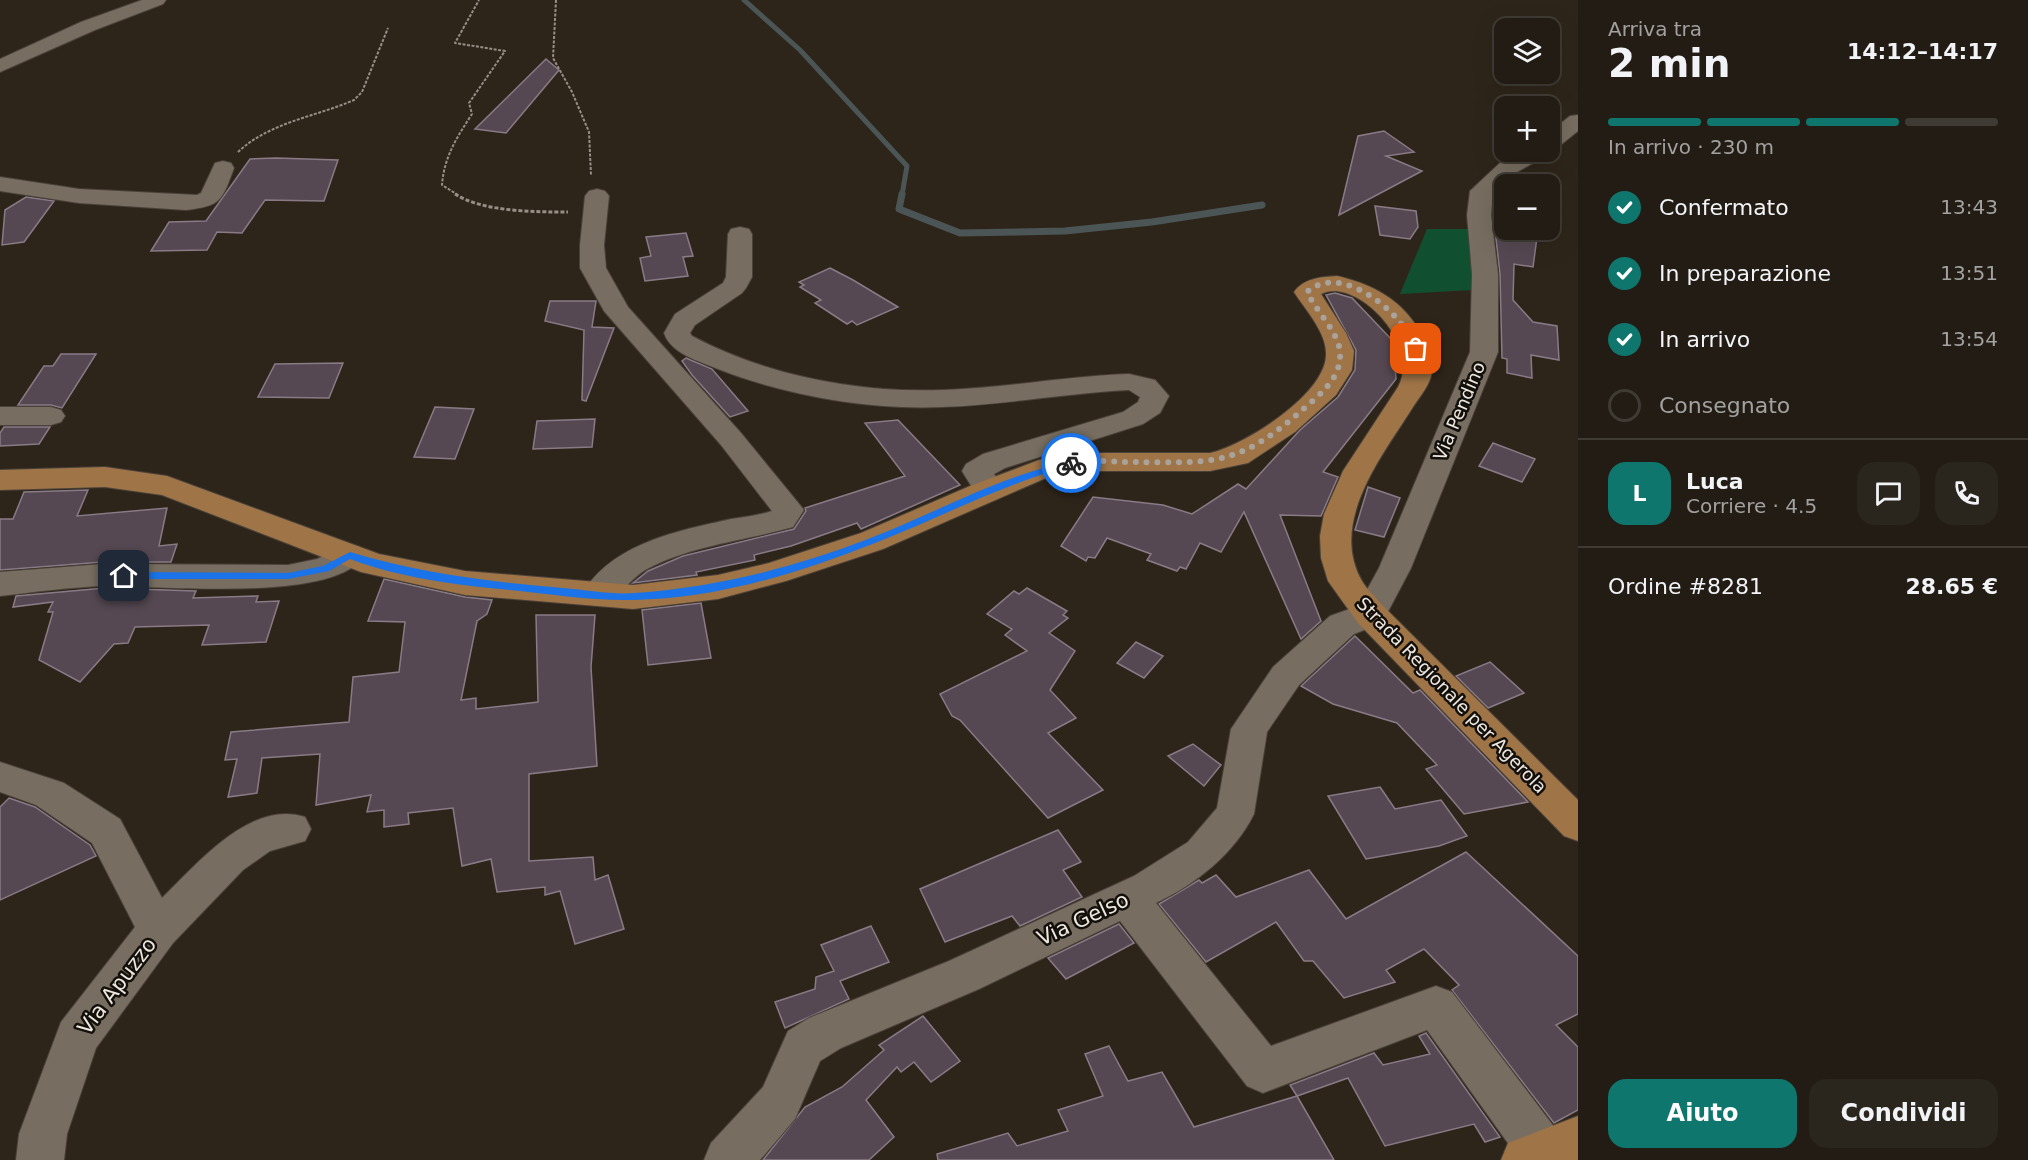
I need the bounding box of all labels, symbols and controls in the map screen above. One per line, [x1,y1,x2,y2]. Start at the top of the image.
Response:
text: Arriva tra [1608,17,1702,41]
map controls [1494,18,1560,240]
button: layers [1494,18,1560,84]
text: 14:12–14:17 [1847,39,1998,64]
text: 2 min [1608,41,1730,86]
button: + [1494,96,1560,162]
text: In arrivo · 230 m [1608,135,1774,159]
button: − [1494,174,1560,240]
icon: check [1608,191,1641,224]
text: Confermato [1659,195,1789,220]
text: 13:43 [1940,195,1998,219]
icon: check [1608,257,1641,290]
text: In preparazione [1659,261,1831,286]
text: 13:51 [1940,261,1998,285]
pin [1390,323,1441,374]
icon: check [1608,323,1641,356]
text: In arrivo [1659,327,1750,352]
text: 13:54 [1940,327,1998,351]
icon: bag [1399,332,1432,365]
street label: Via Pendino [1429,358,1489,464]
text: Consegnato [1659,393,1790,418]
courier [1041,433,1101,493]
icon: bike [1055,447,1088,480]
button: chat [1857,462,1920,525]
button: phone [1935,462,1998,525]
text: Luca [1686,469,1744,494]
text: L [1632,481,1647,506]
text: Corriere · 4.5 [1686,494,1817,518]
pin [98,550,149,601]
icon: home [107,559,140,592]
text: Ordine #8281 [1608,574,1763,599]
text: 28.65 € [1905,574,1998,599]
street label: Strada Regionale per Agerola [1353,593,1551,797]
street label: Via Gelso [1033,887,1133,951]
street label: Via Apuzzo [73,933,161,1039]
button: Aiuto [1608,1079,1797,1148]
button: Condividi [1809,1079,1998,1148]

